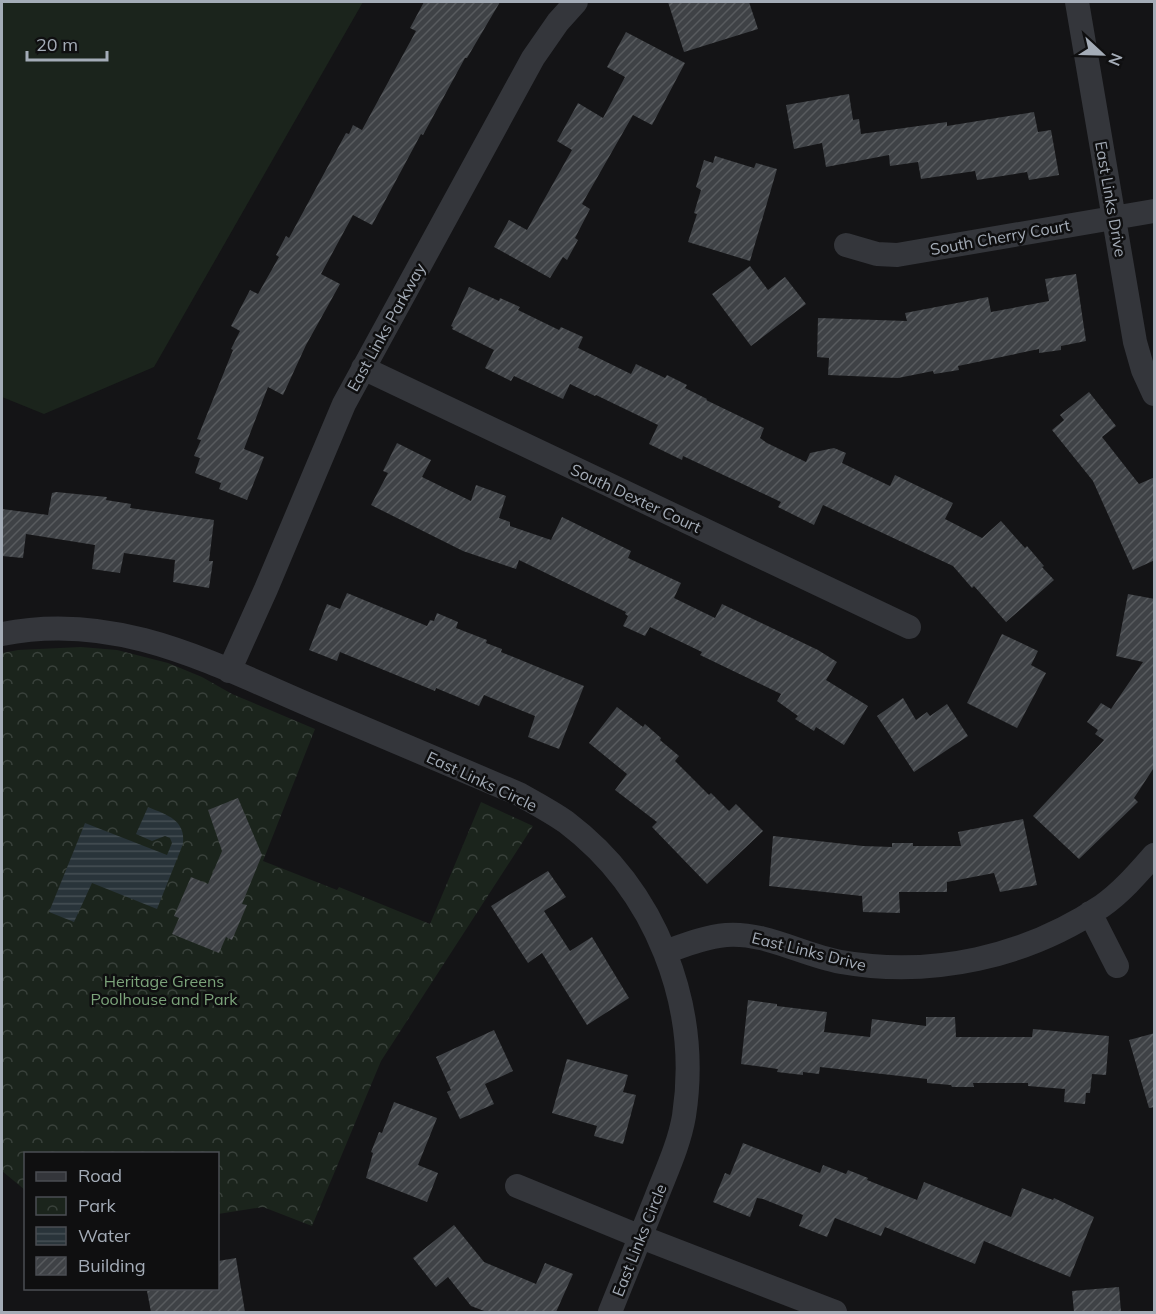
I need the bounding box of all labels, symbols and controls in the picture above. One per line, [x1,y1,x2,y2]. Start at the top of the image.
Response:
scale bar [27,24,106,62]
north arrow [1072,24,1132,84]
text: 20 m [36,33,78,56]
text: N [1104,50,1127,69]
street label: East Links Drive [1091,140,1131,258]
street label: South Cherry Court [928,215,1072,259]
street label: East Links Parkway [342,259,430,395]
street label: South Dexter Court [568,459,705,537]
street label: East Links Circle [424,747,540,815]
street label: East Links Drive [750,927,868,975]
park label: Heritage Greens Poolhouse and Park [90,971,238,1009]
legend [24,1152,219,1290]
text: Road [78,1164,122,1187]
street label: East Links Circle [607,1181,671,1299]
text: Park [78,1194,117,1217]
text: Water [78,1224,131,1247]
text: Building [78,1254,146,1277]

